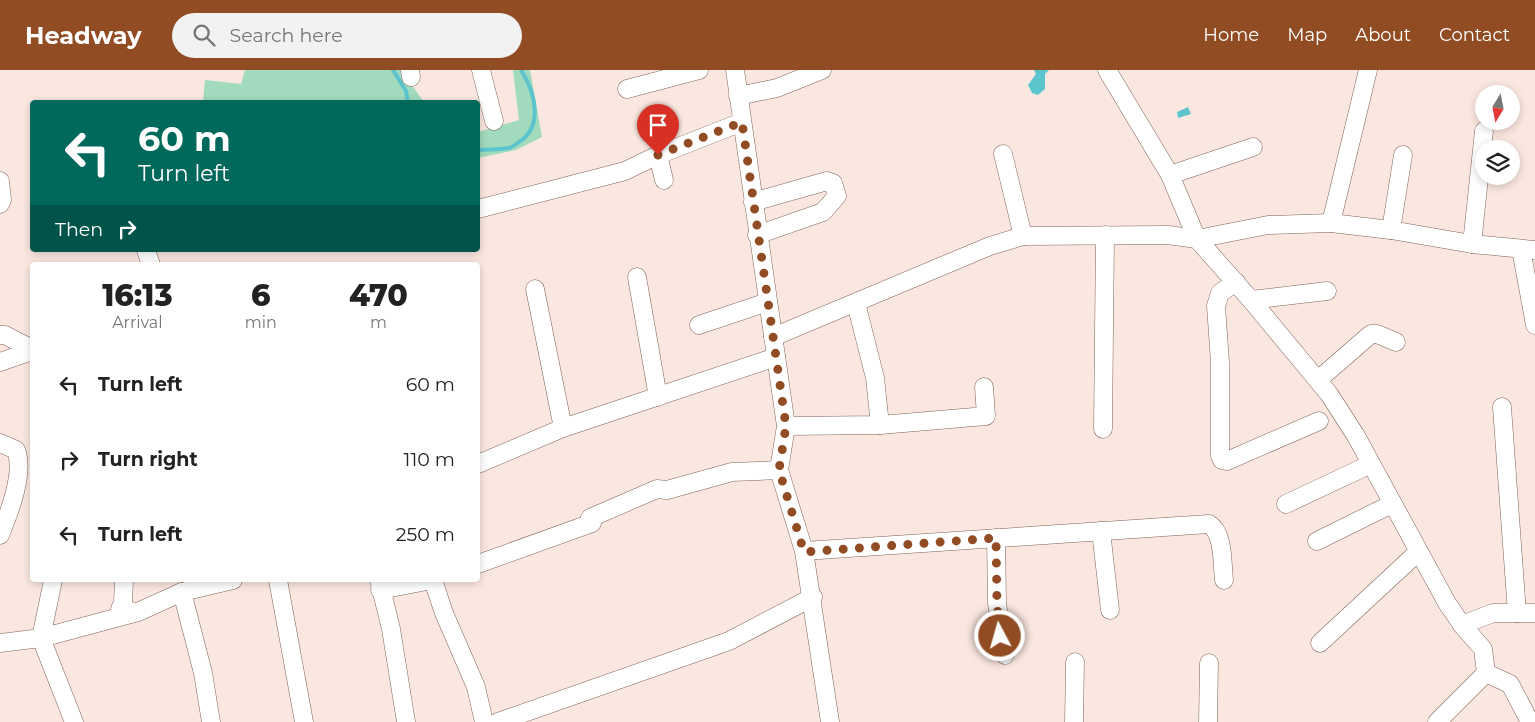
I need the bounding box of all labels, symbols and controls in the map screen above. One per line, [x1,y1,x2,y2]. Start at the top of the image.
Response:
search box [172,13,522,58]
text: Headway [25,21,142,50]
icon: search [190,21,218,49]
text: Search here [230,24,343,47]
text: Home [1203,24,1259,46]
text: Map [1287,24,1327,46]
text: About [1355,24,1411,46]
text: Contact [1439,24,1510,46]
north arrow [1475,85,1520,130]
map controls [1475,85,1520,185]
pin [637,104,679,155]
icon: arrive [644,111,672,139]
text: 60 m [138,117,231,160]
icon: left [55,120,120,185]
button: layers [1475,140,1520,185]
text: Turn left [138,160,230,187]
icon: right [113,215,141,243]
text: Then [55,218,103,241]
text: 16:13 [102,277,173,314]
text: 6 [251,277,271,314]
text: 470 [349,277,408,314]
text: Arrival [112,313,163,332]
text: min [245,313,277,332]
text: m [370,313,387,332]
icon: left [55,371,83,399]
text: Turn left [98,373,183,396]
text: 60 m [406,373,455,396]
icon: right [55,446,83,474]
text: Turn right [98,448,198,471]
text: 110 m [404,448,455,471]
icon: left [55,521,83,549]
text: Turn left [98,523,183,546]
text: 250 m [396,523,455,546]
position arrow [973,609,1025,661]

